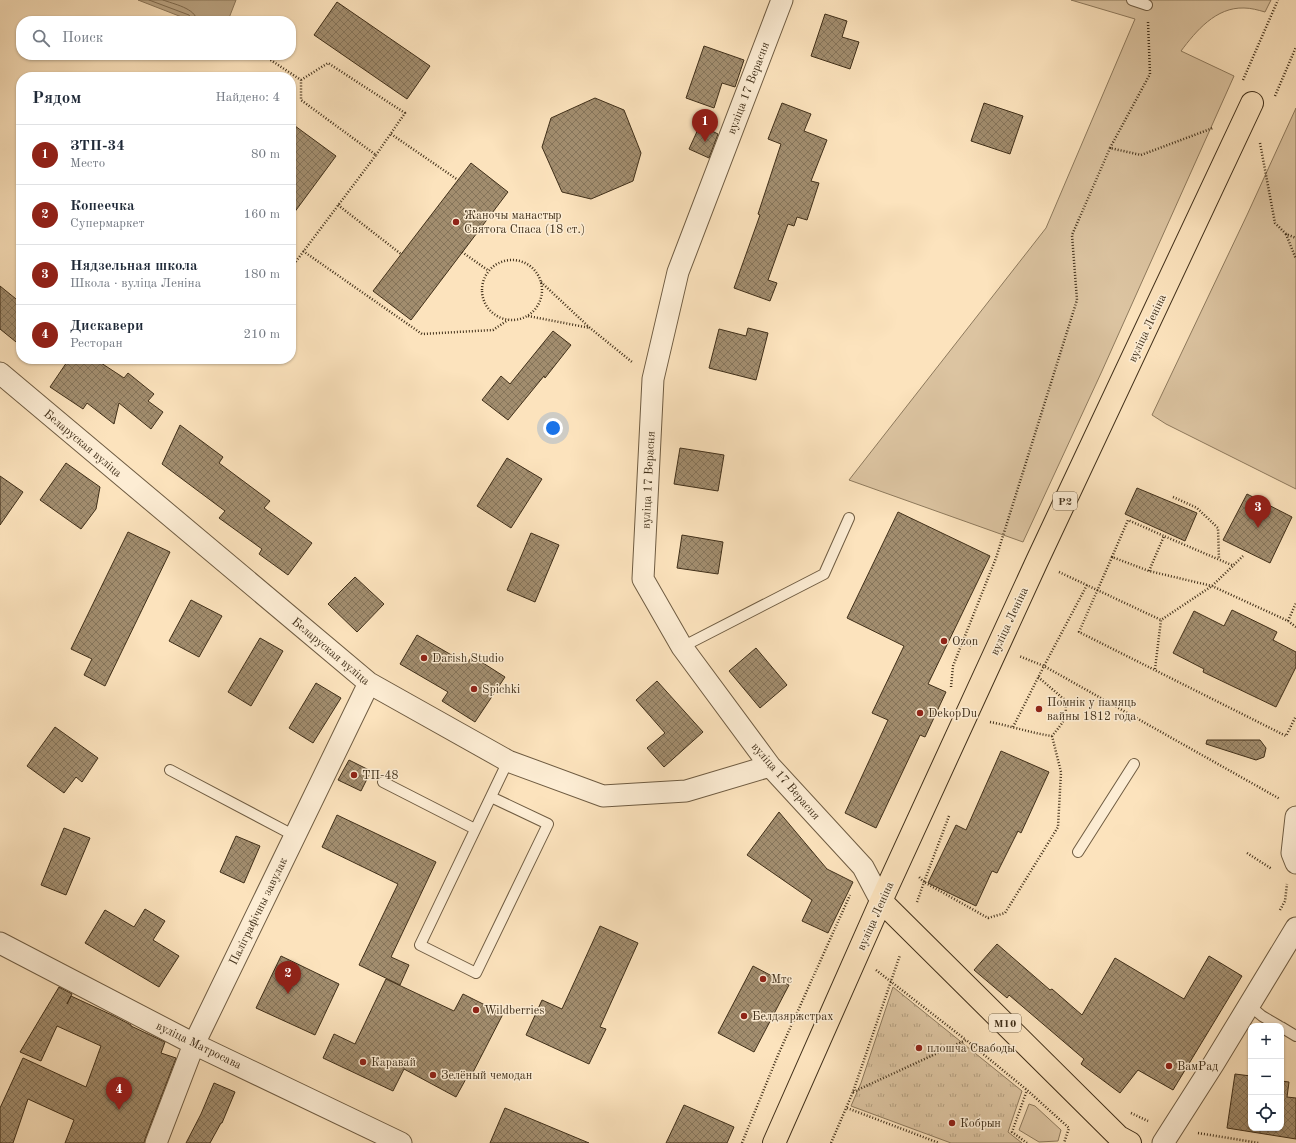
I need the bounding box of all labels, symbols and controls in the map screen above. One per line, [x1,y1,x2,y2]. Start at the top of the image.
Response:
search box [16,16,296,60]
icon: search [30,27,52,49]
text: Поиск [62,31,103,46]
street label: вуліца 17 Верасня [725,40,772,136]
text: Рядом [32,90,81,107]
text: Найдено: 4 [216,91,280,104]
pin: 1 [692,109,718,142]
text: ЗТП-34 [70,139,125,154]
text: 1 [41,148,49,161]
text: 80 m [251,148,280,161]
text: Место [70,157,105,170]
text: Копеечка [70,199,135,214]
text: 2 [41,208,49,221]
text: 160 m [243,208,280,221]
place label: Жаночы манастыр Святога Спаса (18 ст.) [464,210,585,236]
text: Супермаркет [70,217,145,230]
marker: Жаночы манастыр Святога Спаса (18 ст.) [451,217,461,227]
text: Нядзельная школа [70,259,198,274]
text: 3 [41,268,49,281]
text: 180 m [243,268,280,281]
text: Школа · вуліца Леніна [70,277,201,290]
street label: вуліца Леніна [1126,292,1169,364]
text: Дискавери [70,319,144,334]
text: 4 [41,328,49,341]
text: 210 m [243,328,280,341]
text: Ресторан [70,337,123,350]
street label: Беларуская вуліца [41,407,124,480]
your location [543,418,563,438]
street label: вуліца 17 Верасня [639,431,658,529]
road number: Р2 [1053,492,1077,510]
pin: 3 [1245,495,1271,528]
street label: вуліца Леніна [988,585,1031,657]
street label: Беларуская вуліца [289,615,372,688]
marker: Ozon [939,636,949,646]
place label: Ozon [952,636,979,648]
marker: Darish Studio [419,653,429,663]
place label: Darish Studio [432,653,504,665]
marker: Spichki [469,684,479,694]
place label: Spichki [482,684,520,696]
place label: Помнік у памяць вайны 1812 года [1047,696,1136,723]
marker: Помнік у памяць вайны 1812 года [1034,704,1044,714]
marker: DekopDu [915,708,925,718]
place label: DekopDu [928,708,978,720]
street label: вуліца 17 Верасня [749,740,823,823]
marker: ТП-48 [349,770,359,780]
place label: ТП-48 [362,770,398,782]
street label: Паліграфічны завулак [227,855,290,967]
street label: вуліца Леніна [855,880,896,953]
pin: 2 [275,961,301,994]
marker: Мтс [758,974,768,984]
place label: Мтс [771,974,792,986]
marker: Wildberries [471,1005,481,1015]
place label: Wildberries [484,1005,545,1017]
marker: Белдзяржстрах [739,1011,749,1021]
place label: Белдзяржстрах [752,1011,834,1023]
road number: М10 [989,1014,1021,1032]
street label: вуліца Матросава [154,1019,244,1072]
map controls [1248,1023,1284,1131]
button: + [1248,1023,1284,1059]
marker: плошча Свабоды [914,1043,924,1053]
place label: плошча Свабоды [927,1043,1015,1055]
marker: Каравай [358,1057,368,1067]
place label: Каравай [371,1057,416,1069]
button: − [1248,1059,1284,1095]
marker: ВамРад [1164,1061,1174,1071]
place label: ВамРад [1177,1061,1218,1073]
marker: Зелёный чемодан [428,1070,438,1080]
place label: Зелёный чемодан [441,1070,533,1082]
pin: 4 [106,1077,132,1110]
button: locate [1248,1095,1284,1131]
marker: Кобрын [947,1118,957,1128]
place label: Кобрын [960,1118,1001,1130]

